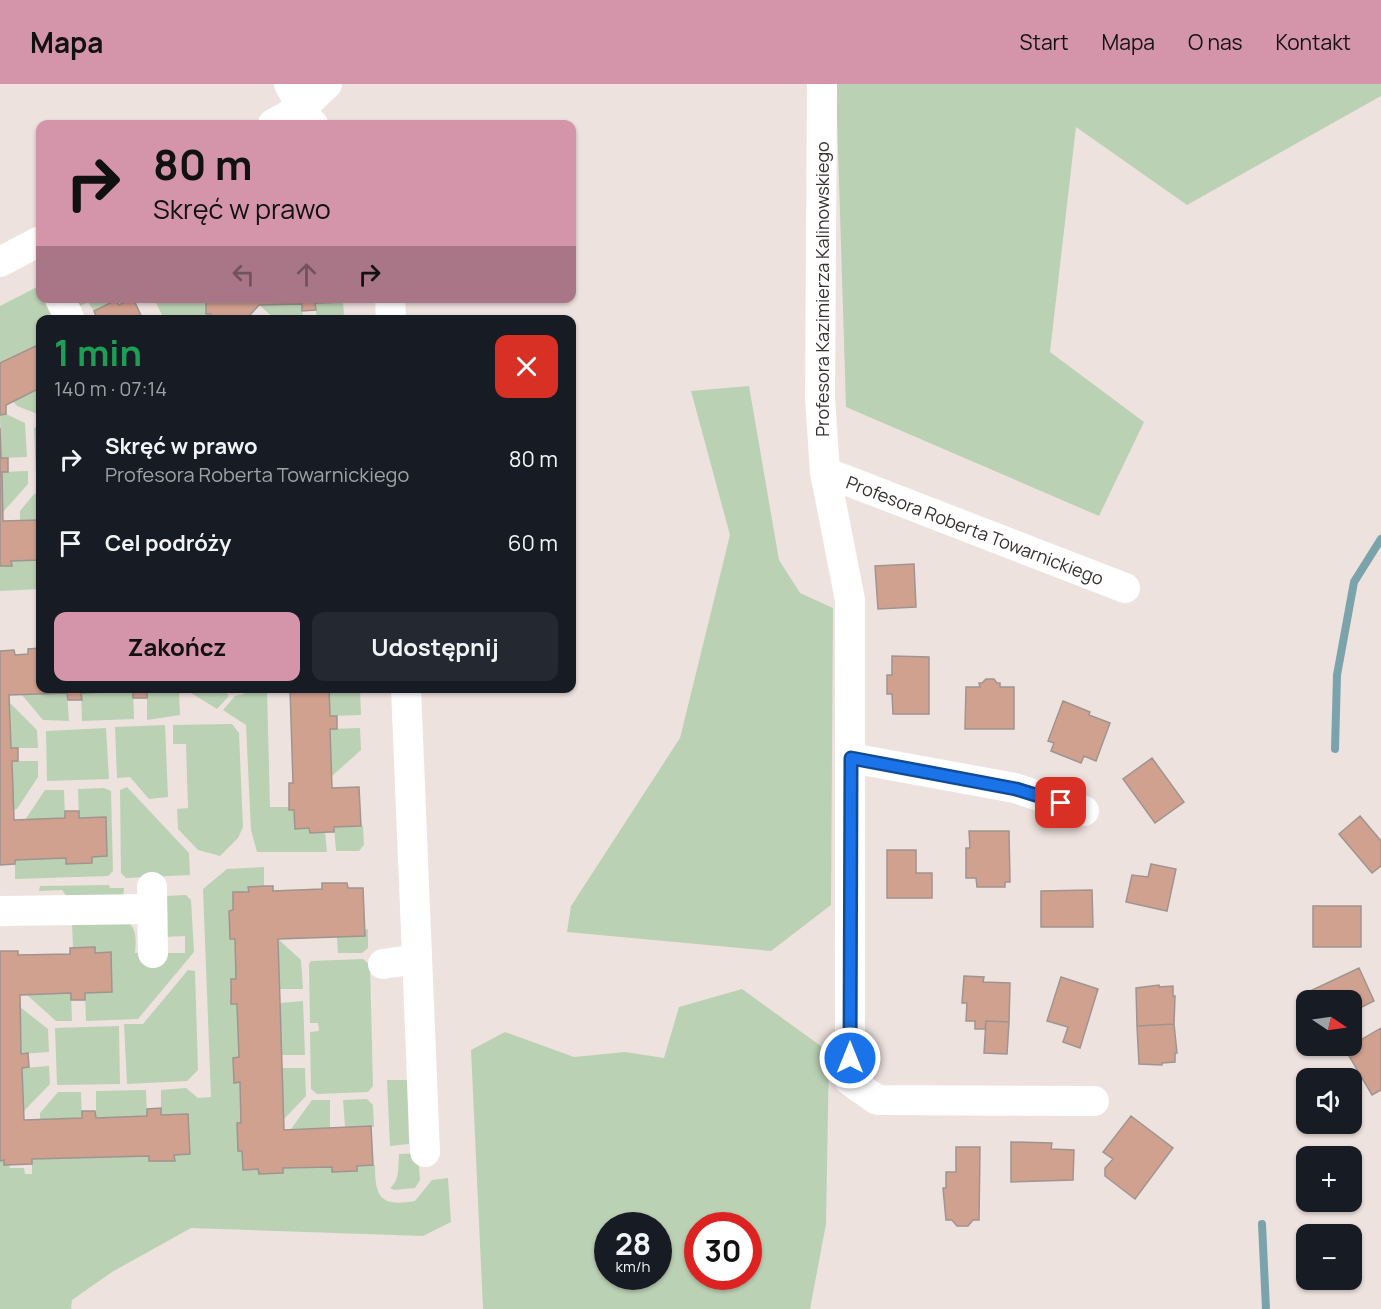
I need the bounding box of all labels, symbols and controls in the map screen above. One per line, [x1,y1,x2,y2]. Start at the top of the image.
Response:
text: Mapa [30,23,103,61]
text: Start [1020,28,1069,56]
text: Mapa [1102,28,1155,56]
text: O nas [1188,28,1243,56]
text: Kontakt [1276,28,1351,56]
text: 80 m [153,135,253,193]
street label: Profesora Kazimierza Kalinowskiego [810,141,834,437]
icon: right [54,144,132,222]
text: Skręć w prawo [153,190,331,227]
icon: left [227,258,260,291]
icon: ahead [290,258,323,291]
icon: right [353,258,386,291]
text: 1 min [54,328,142,377]
button: close [495,335,558,398]
text: 140 m · 07:14 [54,375,167,402]
text: Skręć w prawo [105,431,258,461]
icon: right [54,443,87,476]
text: 80 m [509,444,558,474]
text: Profesora Roberta Towarnickiego [105,461,409,488]
street label: Profesora Roberta Towarnickiego [843,470,1107,590]
icon: arrive [54,527,87,560]
text: Cel podróży [105,528,231,558]
text: 60 m [508,528,558,558]
button: Zakończ [54,612,300,681]
button: Udostępnij [312,612,558,681]
pin [1035,777,1086,828]
icon: arrive [1044,786,1077,819]
north arrow [1296,990,1362,1056]
map controls [1296,990,1362,1290]
position arrow [818,1026,882,1090]
button: sound [1296,1068,1362,1134]
button: + [1296,1146,1362,1212]
speed limit sign: 30 [684,1212,762,1290]
text: 28 [615,1223,651,1264]
button: − [1296,1224,1362,1290]
text: km/h [616,1256,650,1277]

